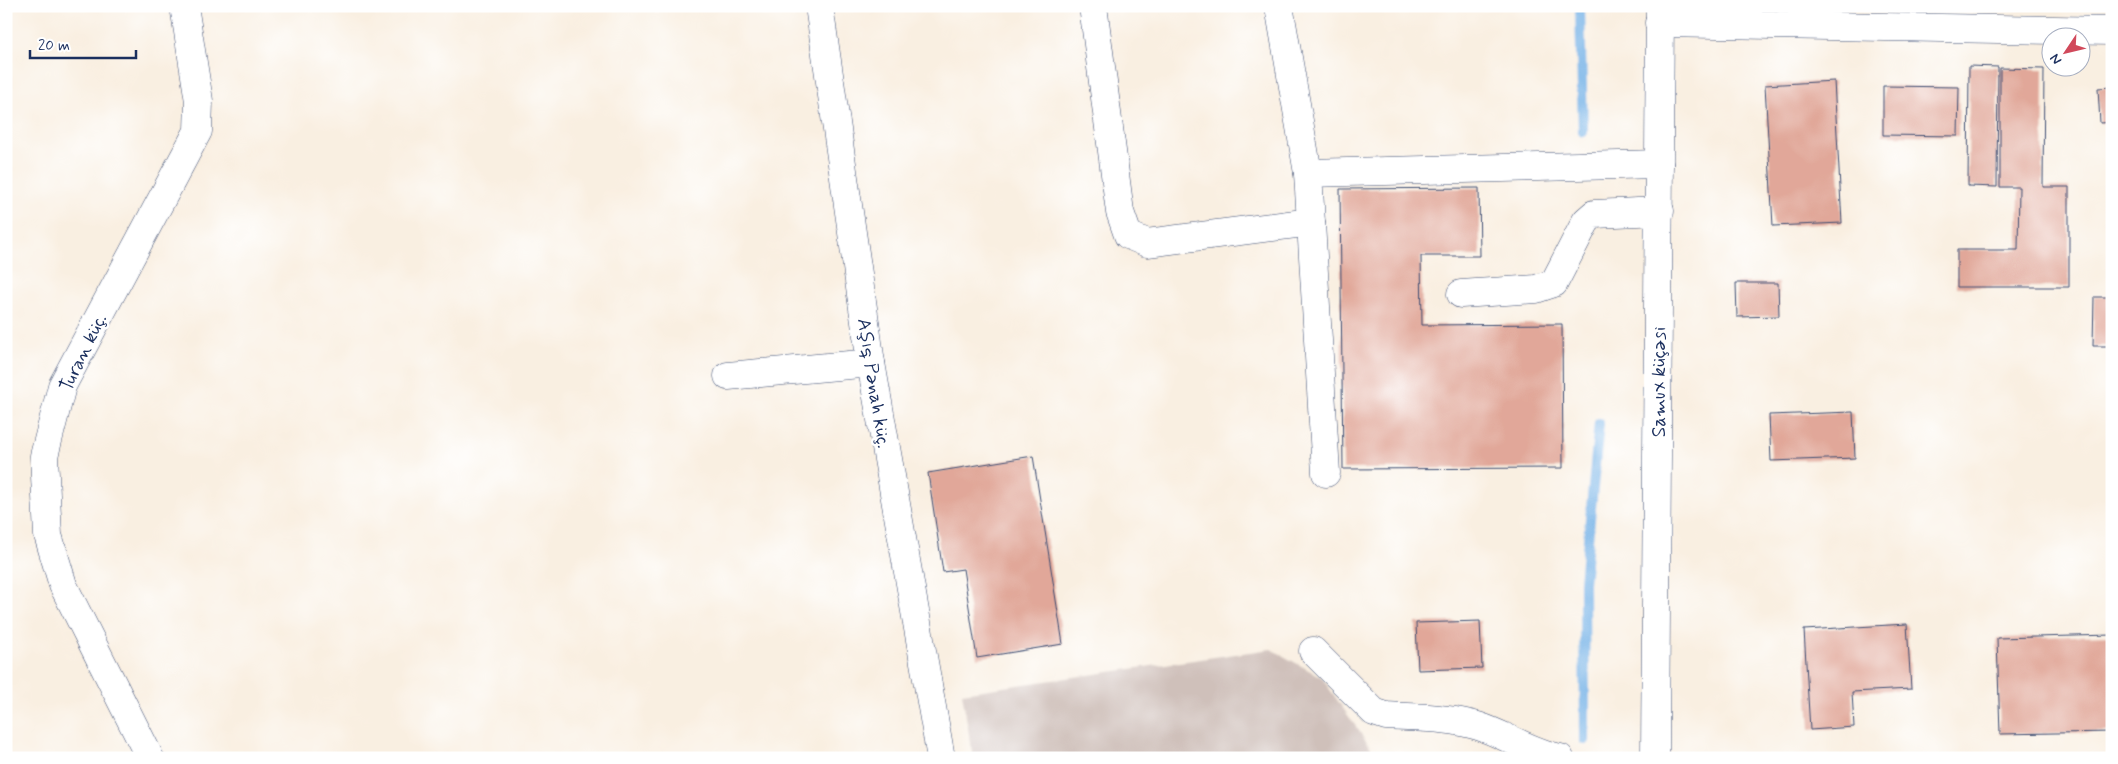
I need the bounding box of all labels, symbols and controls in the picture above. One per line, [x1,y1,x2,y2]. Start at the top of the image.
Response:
scale bar [30,28,136,60]
north arrow [2040,28,2090,78]
text: 20 m [38,36,70,56]
text: N [2046,50,2066,68]
street label: Turan küç. [54,310,113,396]
street label: Aşıq Pənah küç. [851,317,896,450]
street label: Samux küçəsi [1647,327,1672,437]

